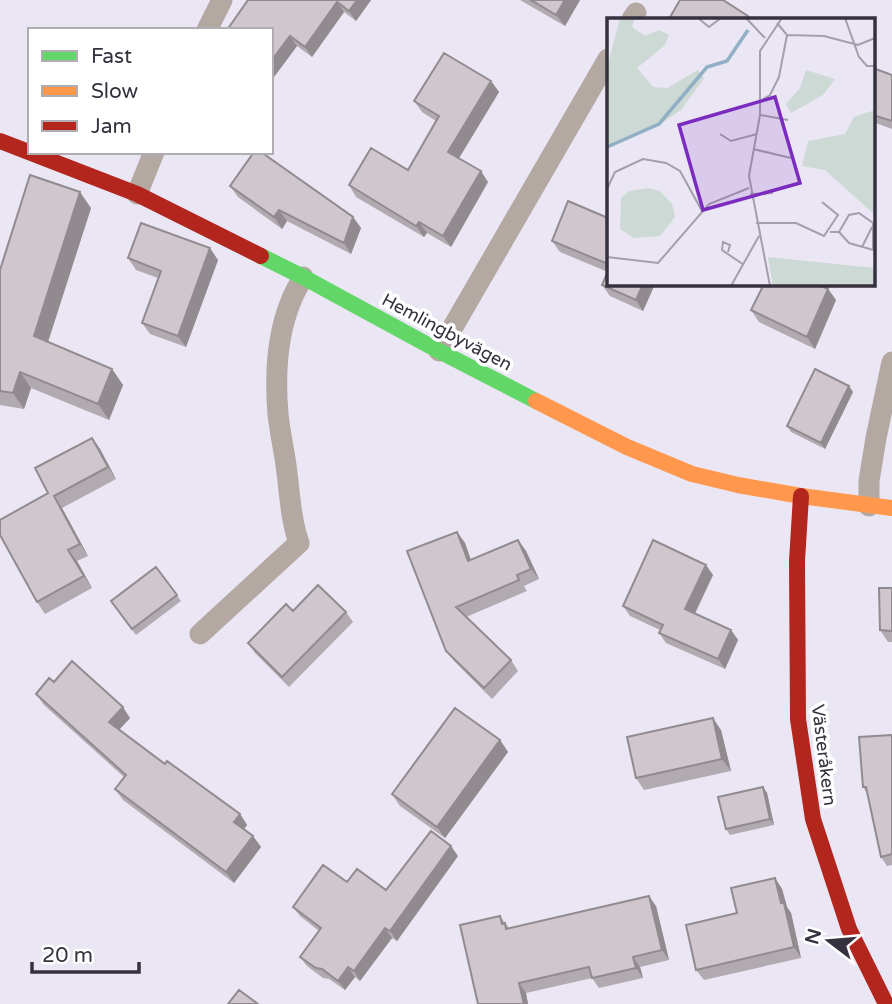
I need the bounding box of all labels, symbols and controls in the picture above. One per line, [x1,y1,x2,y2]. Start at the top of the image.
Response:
inset map [607,18,874,285]
legend [28,28,273,154]
text: Fast [91,44,132,69]
text: Slow [91,79,139,104]
text: Jam [91,114,132,139]
street label: Hemlingbyvägen [378,288,516,376]
street label: Västeråkern [807,703,841,807]
north arrow [794,906,864,976]
text: N [801,926,826,947]
scale bar [32,930,138,974]
text: 20 m [42,943,93,968]

